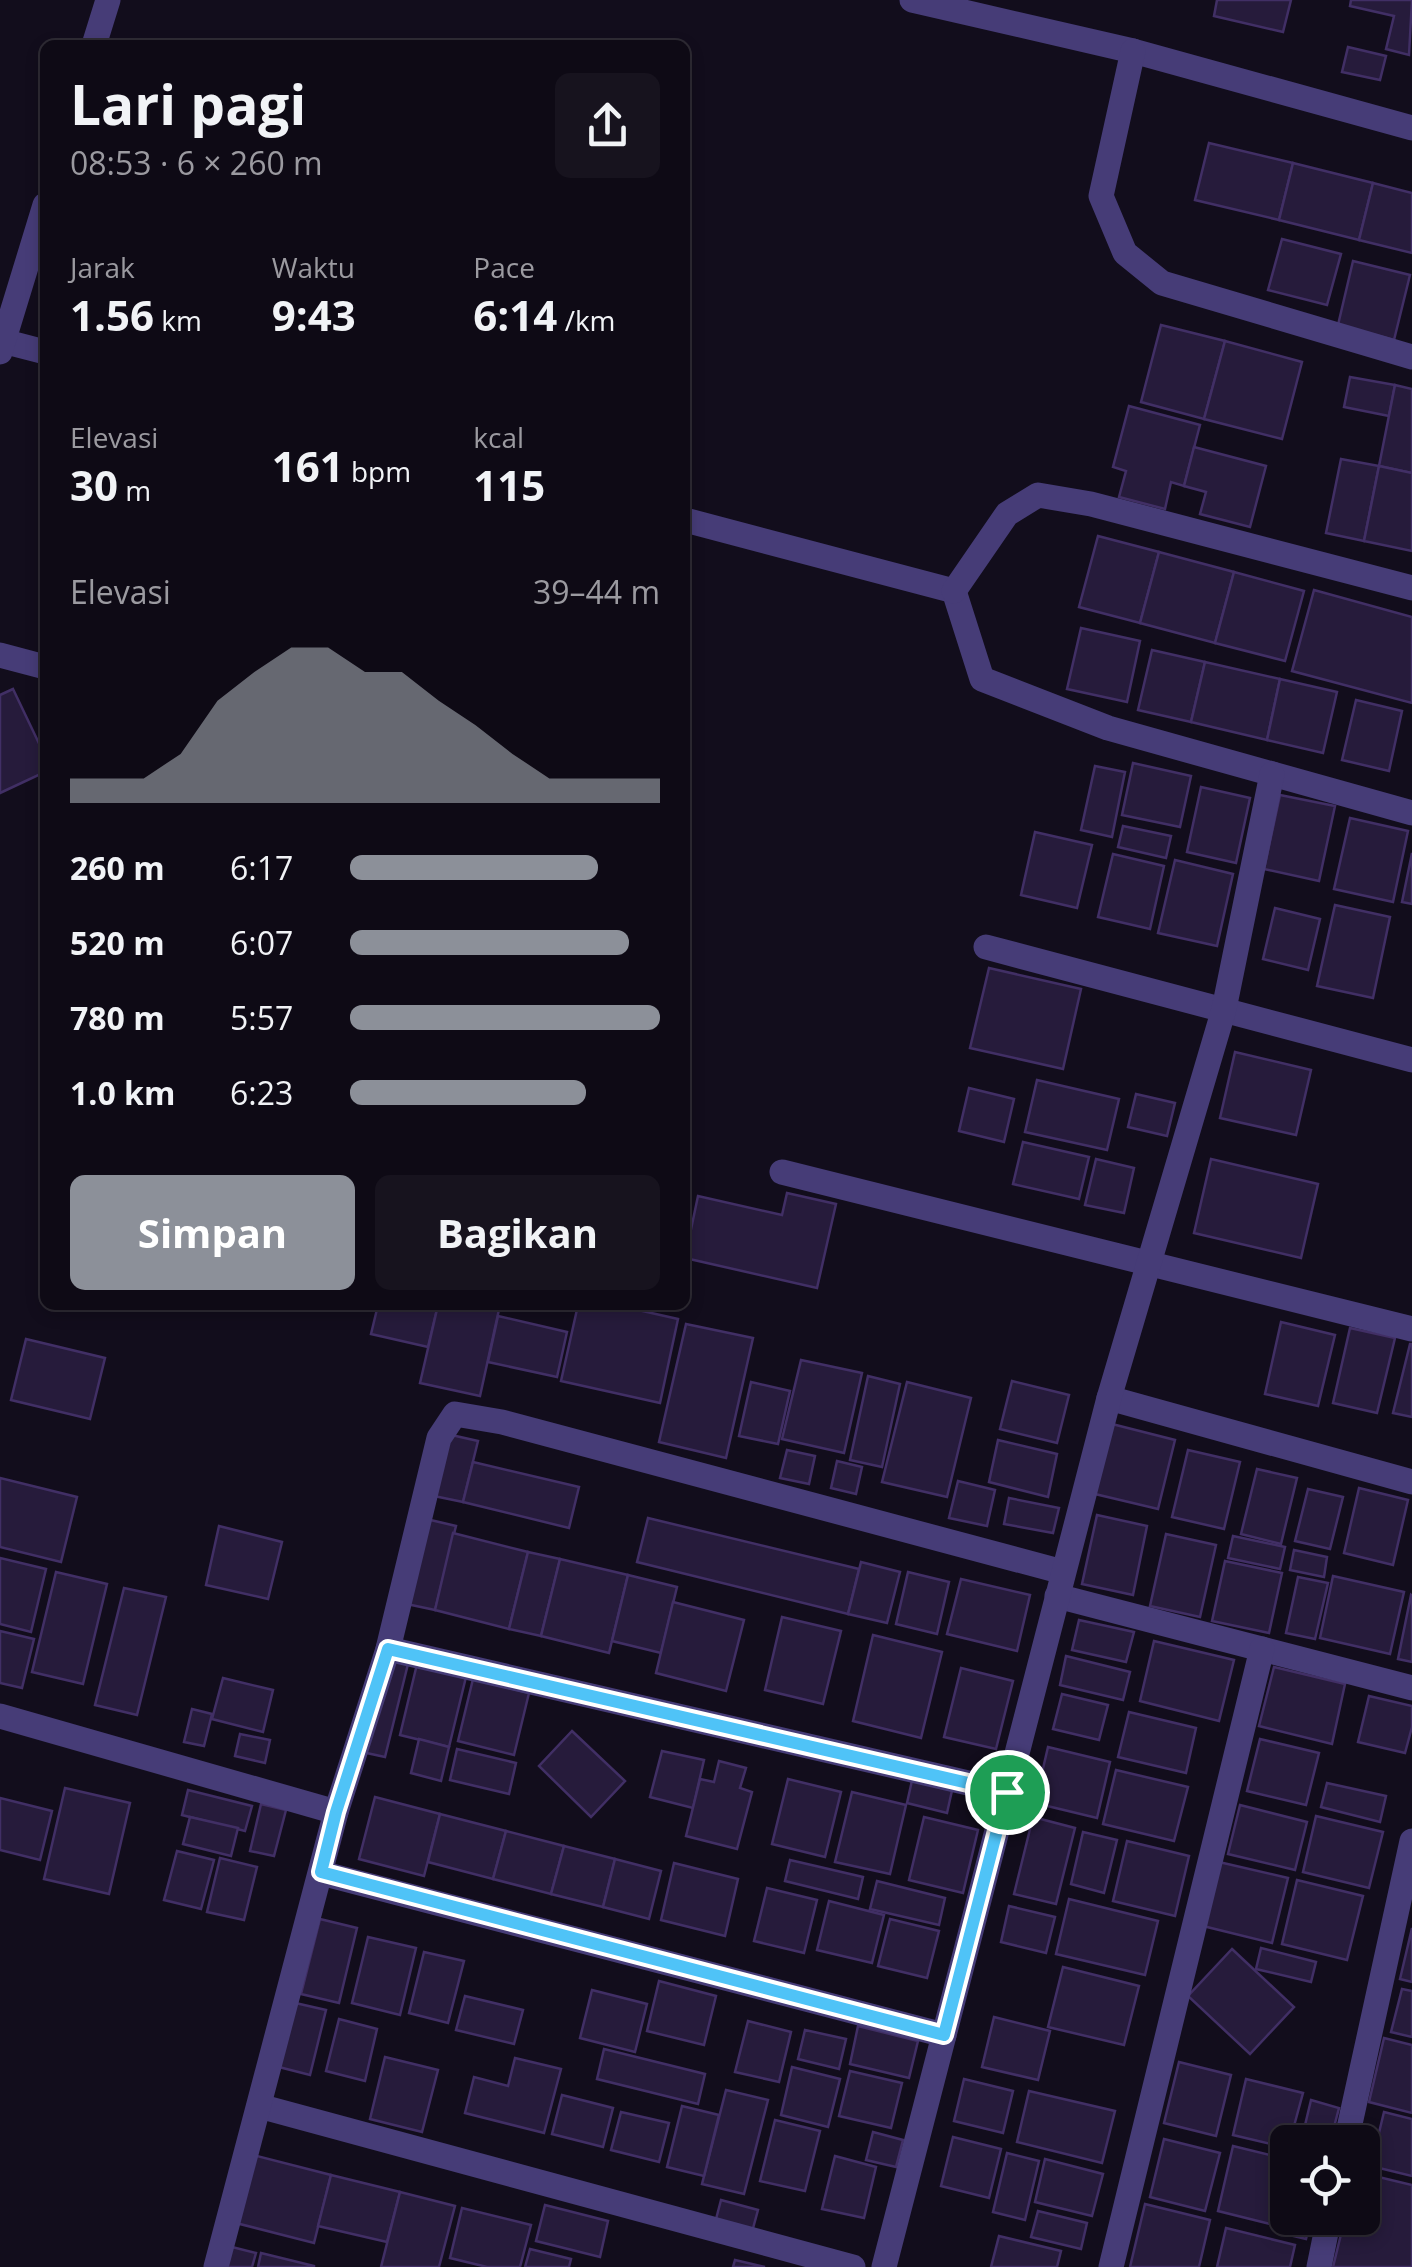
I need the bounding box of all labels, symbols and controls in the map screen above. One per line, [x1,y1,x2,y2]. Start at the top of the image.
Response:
text: Lari pagi [70,66,306,141]
button: share [555,73,660,178]
text: 08:53 · 6 × 260 m [70,141,323,184]
text: Jarak [70,248,135,286]
text: Waktu [272,248,355,286]
text: Pace [473,248,535,286]
text: 1.56 [70,286,154,343]
text: 9:43 [272,286,356,343]
text: 6:14 [473,286,557,343]
text: km [154,301,202,339]
text: /km [557,301,616,339]
text: Elevasi [70,418,158,456]
text: kcal [473,418,524,456]
text: 161 [272,437,344,494]
text: bpm [344,452,411,490]
text: 30 [70,456,118,513]
text: 115 [473,456,545,513]
text: m [118,471,151,509]
text: Elevasi [70,570,171,613]
text: 39–44 m [533,570,660,613]
text: 260 m [70,846,165,889]
text: 6:17 [230,846,293,889]
text: 520 m [70,921,165,964]
text: 6:07 [230,921,293,964]
text: 780 m [70,996,165,1039]
text: 5:57 [230,996,293,1039]
text: 1.0 km [70,1071,175,1114]
text: 6:23 [230,1071,293,1114]
button: Simpan [70,1175,355,1290]
button: Bagikan [375,1175,660,1290]
pin [965,1750,1050,1835]
icon: arrive [980,1765,1035,1820]
map controls [1270,2125,1380,2235]
button: locate [1270,2125,1380,2235]

